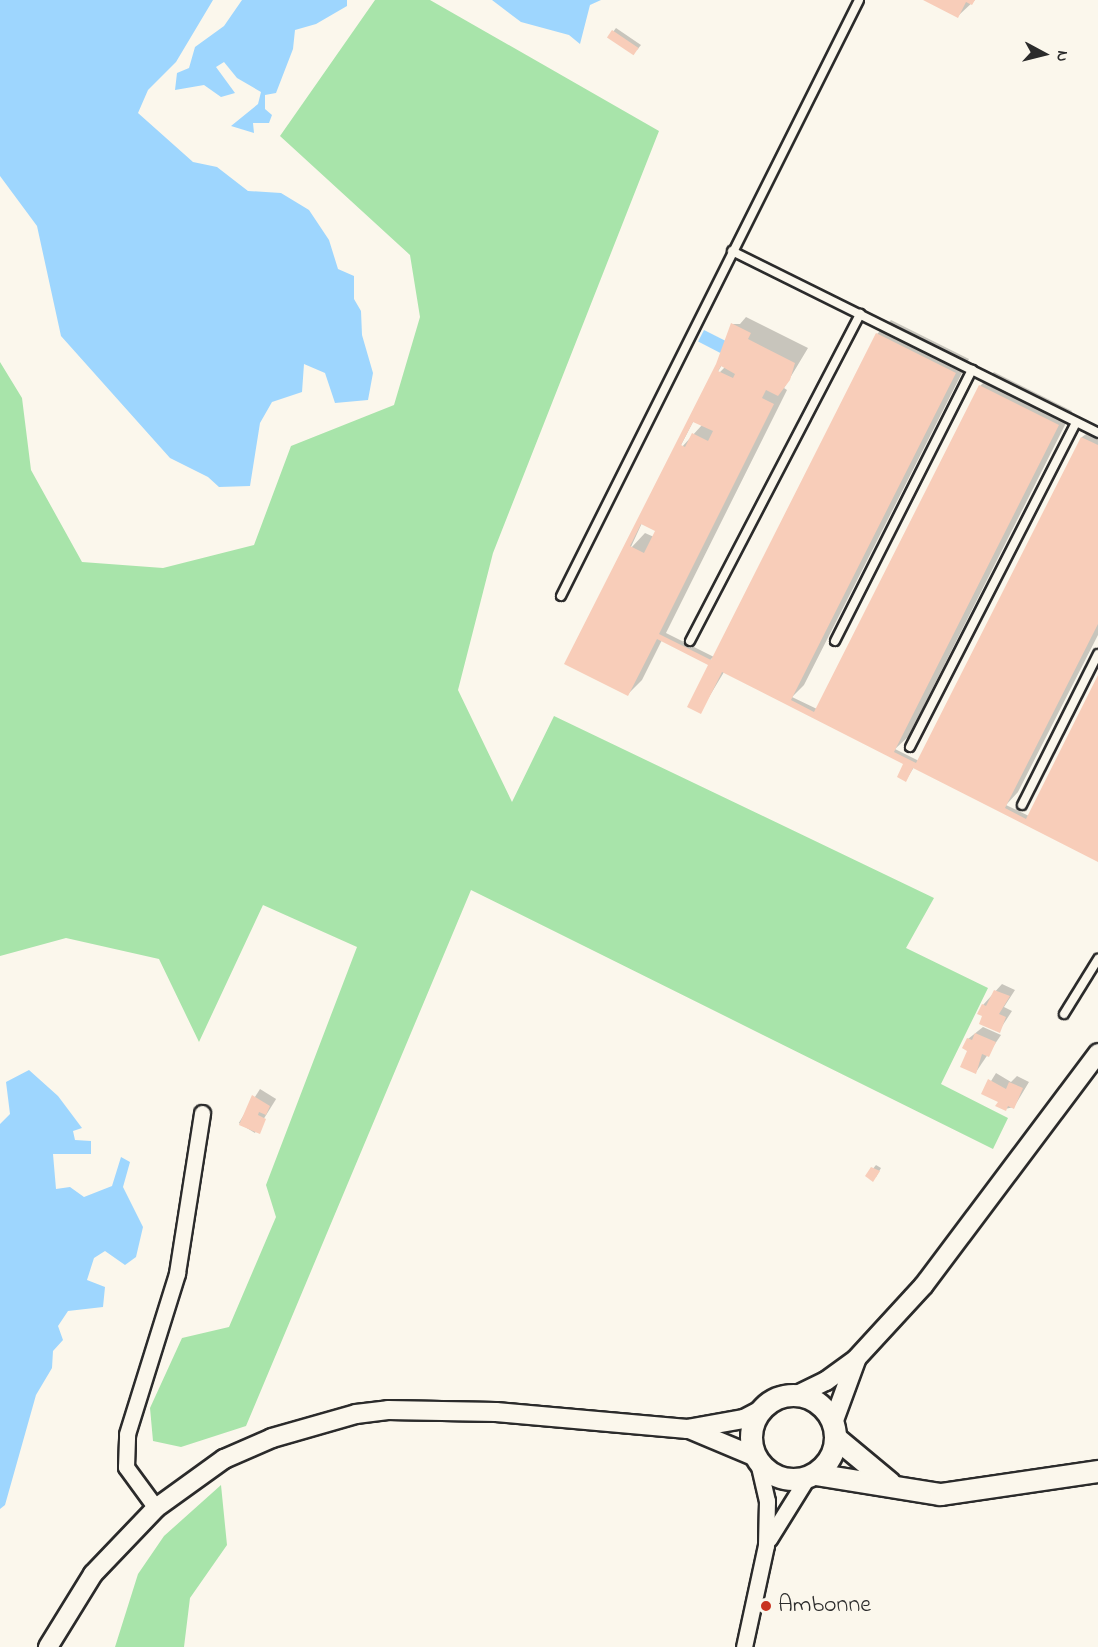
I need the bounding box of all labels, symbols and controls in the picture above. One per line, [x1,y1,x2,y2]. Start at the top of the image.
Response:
north arrow [1014,24,1074,84]
text: N [1049,49,1074,63]
place label: Ambonne [778,1592,871,1620]
marker: Ambonne [759,1599,773,1613]

